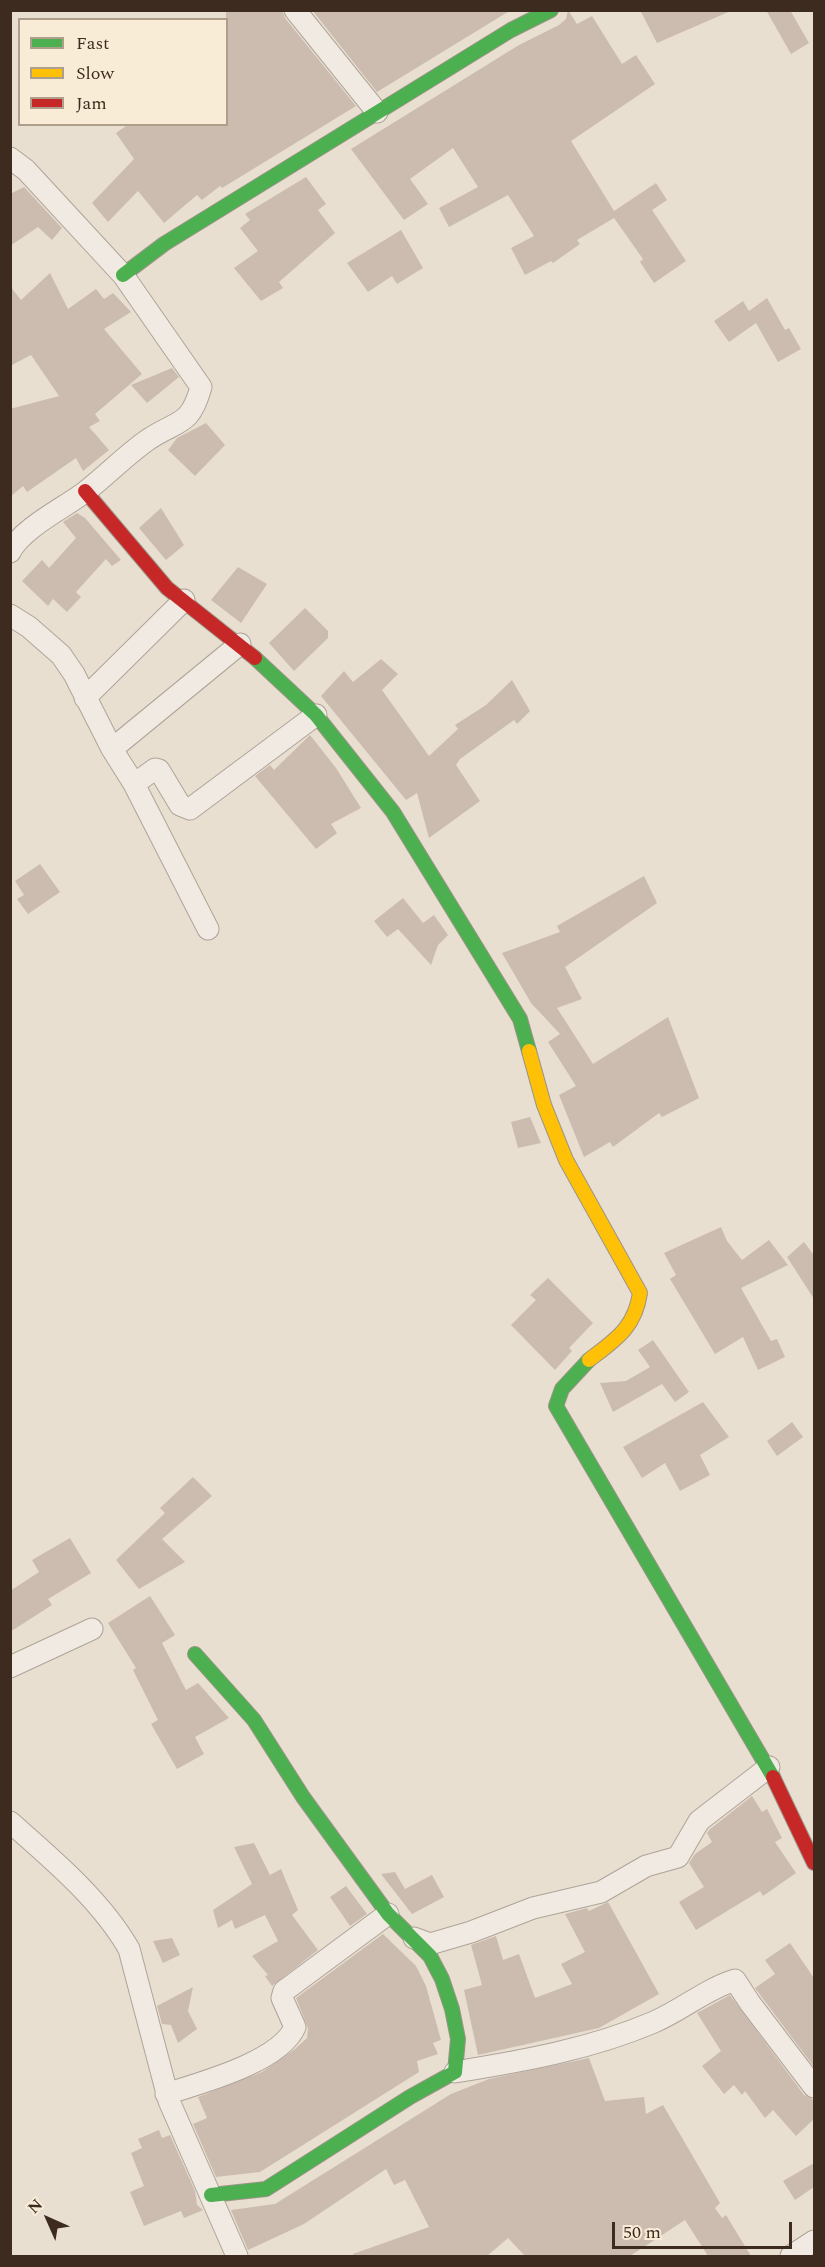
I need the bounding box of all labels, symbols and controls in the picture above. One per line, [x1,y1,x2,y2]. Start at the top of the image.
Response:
legend [18,18,228,126]
text: Fast [76,30,109,57]
text: Slow [76,60,114,87]
text: Jam [76,90,107,117]
north arrow [18,2189,78,2249]
text: N [22,2193,48,2219]
scale bar [615,2210,795,2248]
text: 50 m [623,2219,661,2246]

